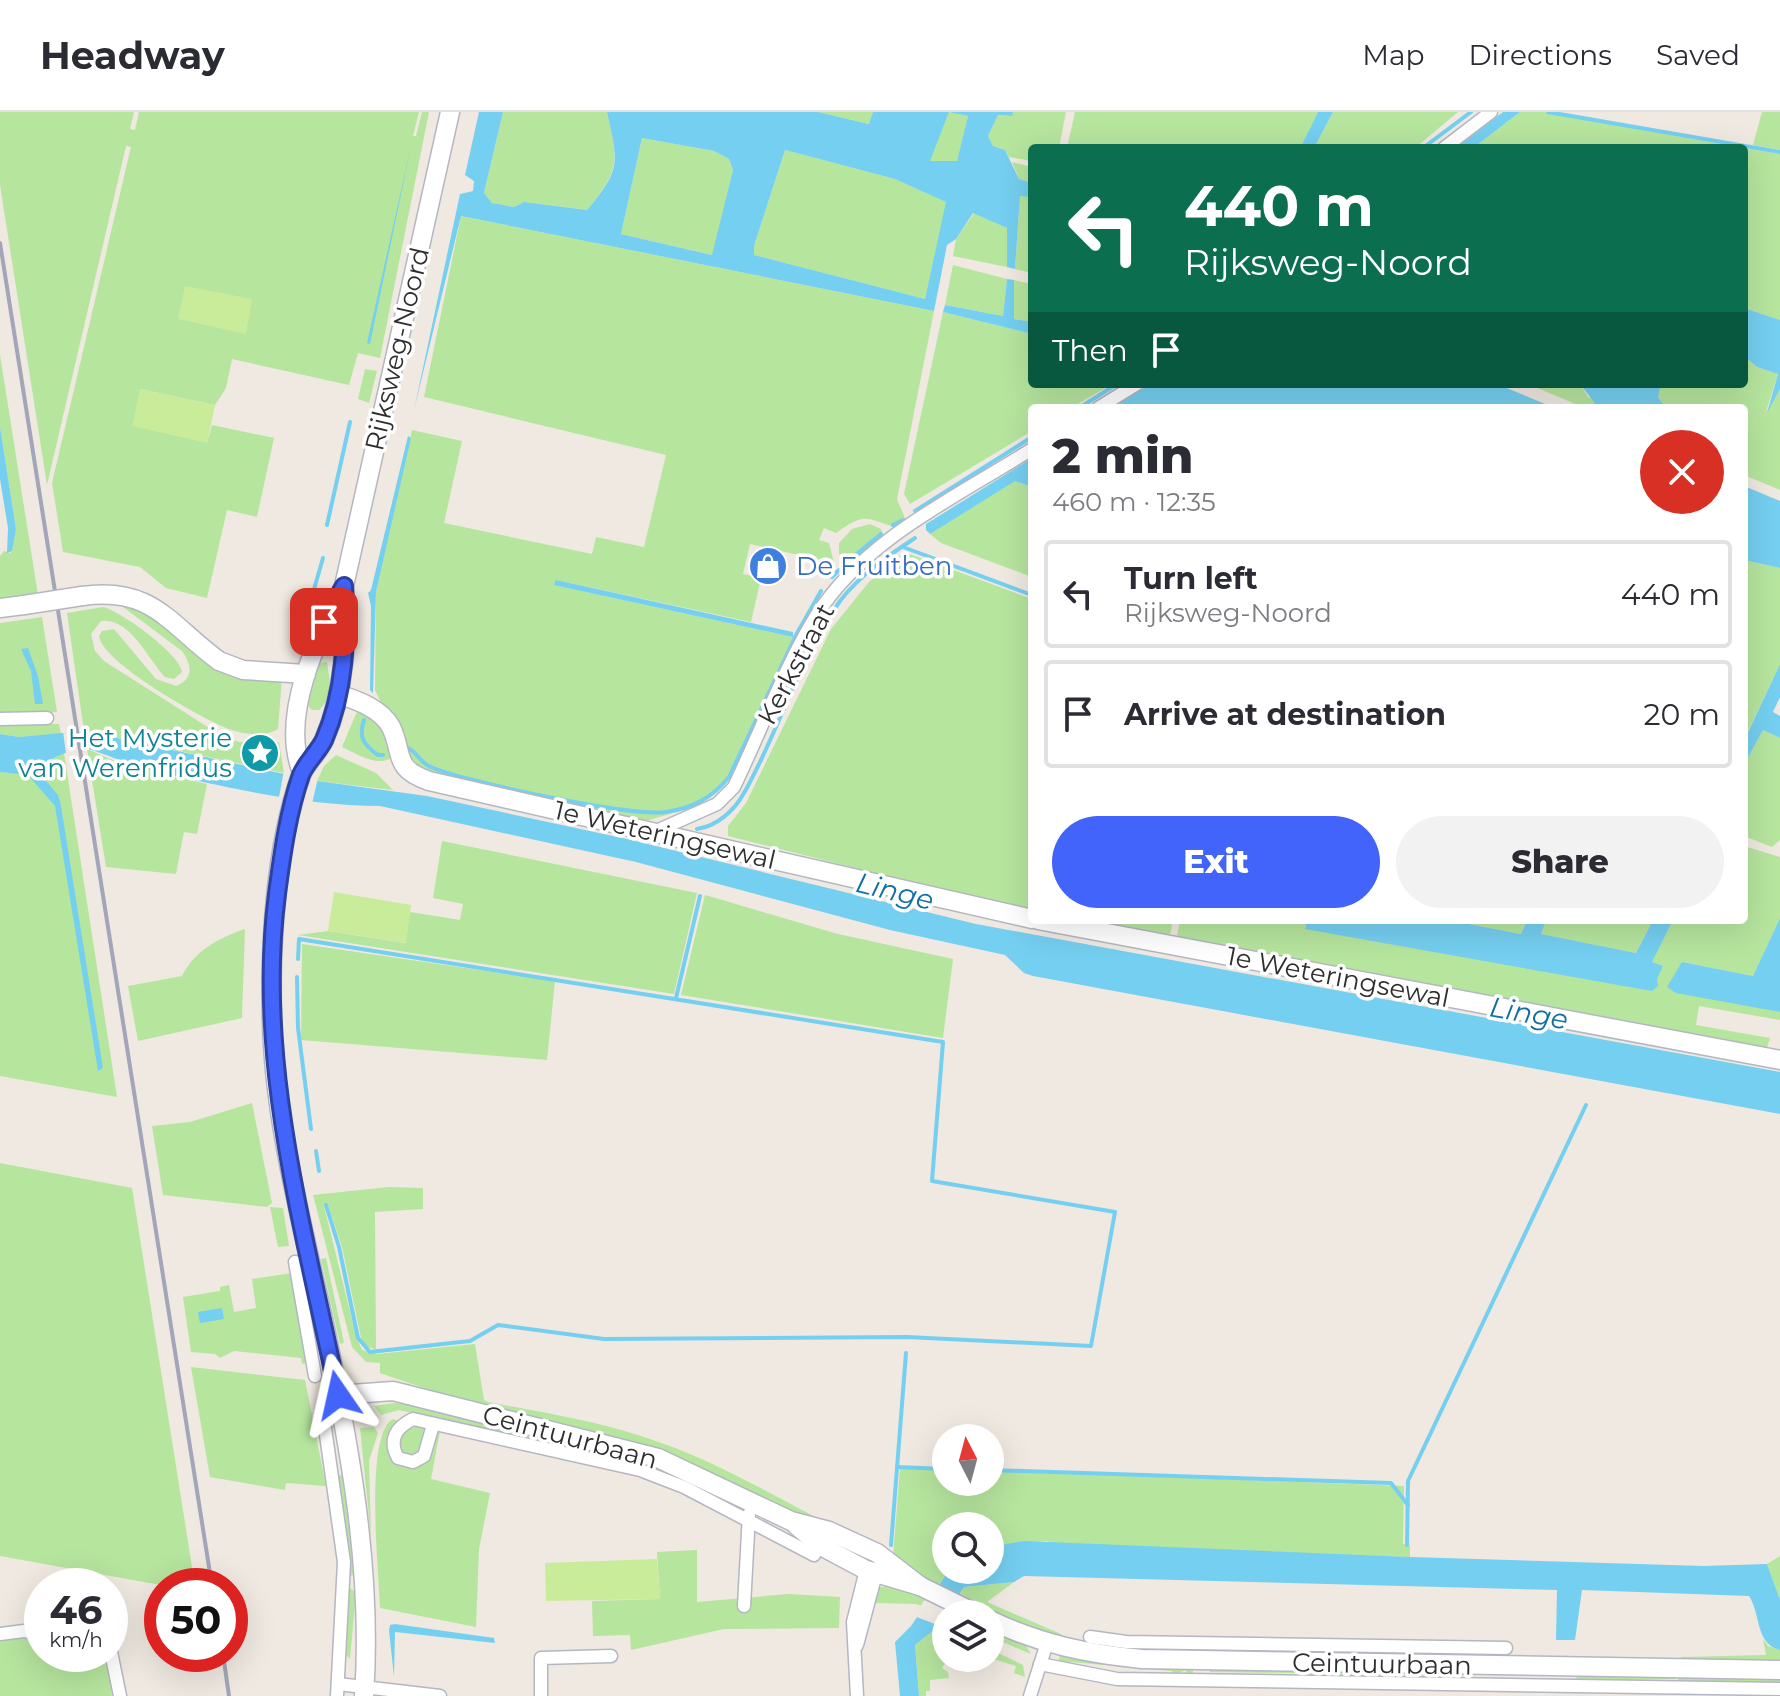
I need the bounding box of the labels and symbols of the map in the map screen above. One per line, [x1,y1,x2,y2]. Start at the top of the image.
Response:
street label: Rijksweg-Noord [358,244,436,454]
shop icon: De Fruitben [747,545,789,587]
place label: De Fruitben [796,550,952,582]
pin [290,588,358,656]
street label: Kerkstraat [751,598,841,730]
place label: Het Mysterie van Werenfridus [18,722,232,784]
place icon: Het Mysterie van Werenfridus [239,732,281,774]
street label: 1e Weteringsewal [551,794,779,876]
water label: Linge [853,865,937,917]
street label: 1e Weteringsewal [1224,940,1452,1014]
water label: Linge [1487,989,1571,1037]
position arrow [296,1353,380,1437]
street label: Ceintuurbaan [479,1398,661,1476]
north arrow [932,1424,1004,1496]
speed limit sign: 50 [144,1568,248,1672]
street label: Ceintuurbaan [1292,1646,1472,1682]

